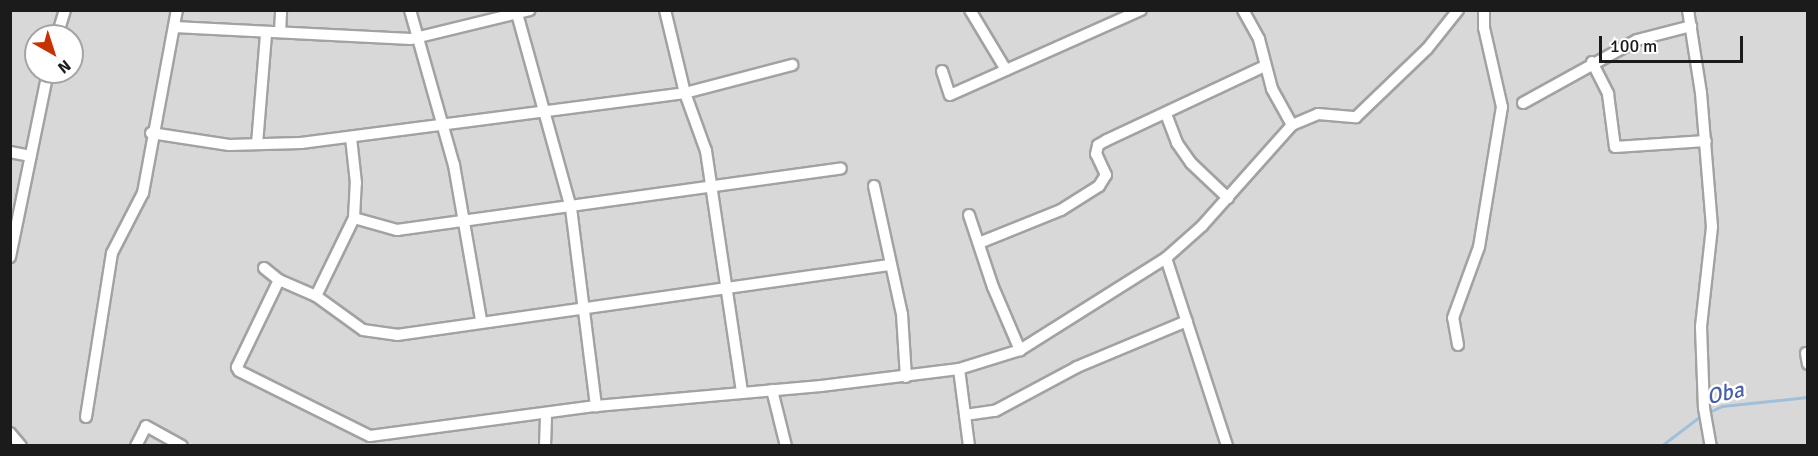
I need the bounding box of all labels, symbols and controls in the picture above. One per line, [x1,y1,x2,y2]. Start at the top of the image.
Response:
north arrow [24,24,84,84]
scale bar [1602,24,1746,62]
text: 100 m [1610,35,1657,57]
text: N [53,55,75,78]
water label: Oba [1704,376,1746,410]

